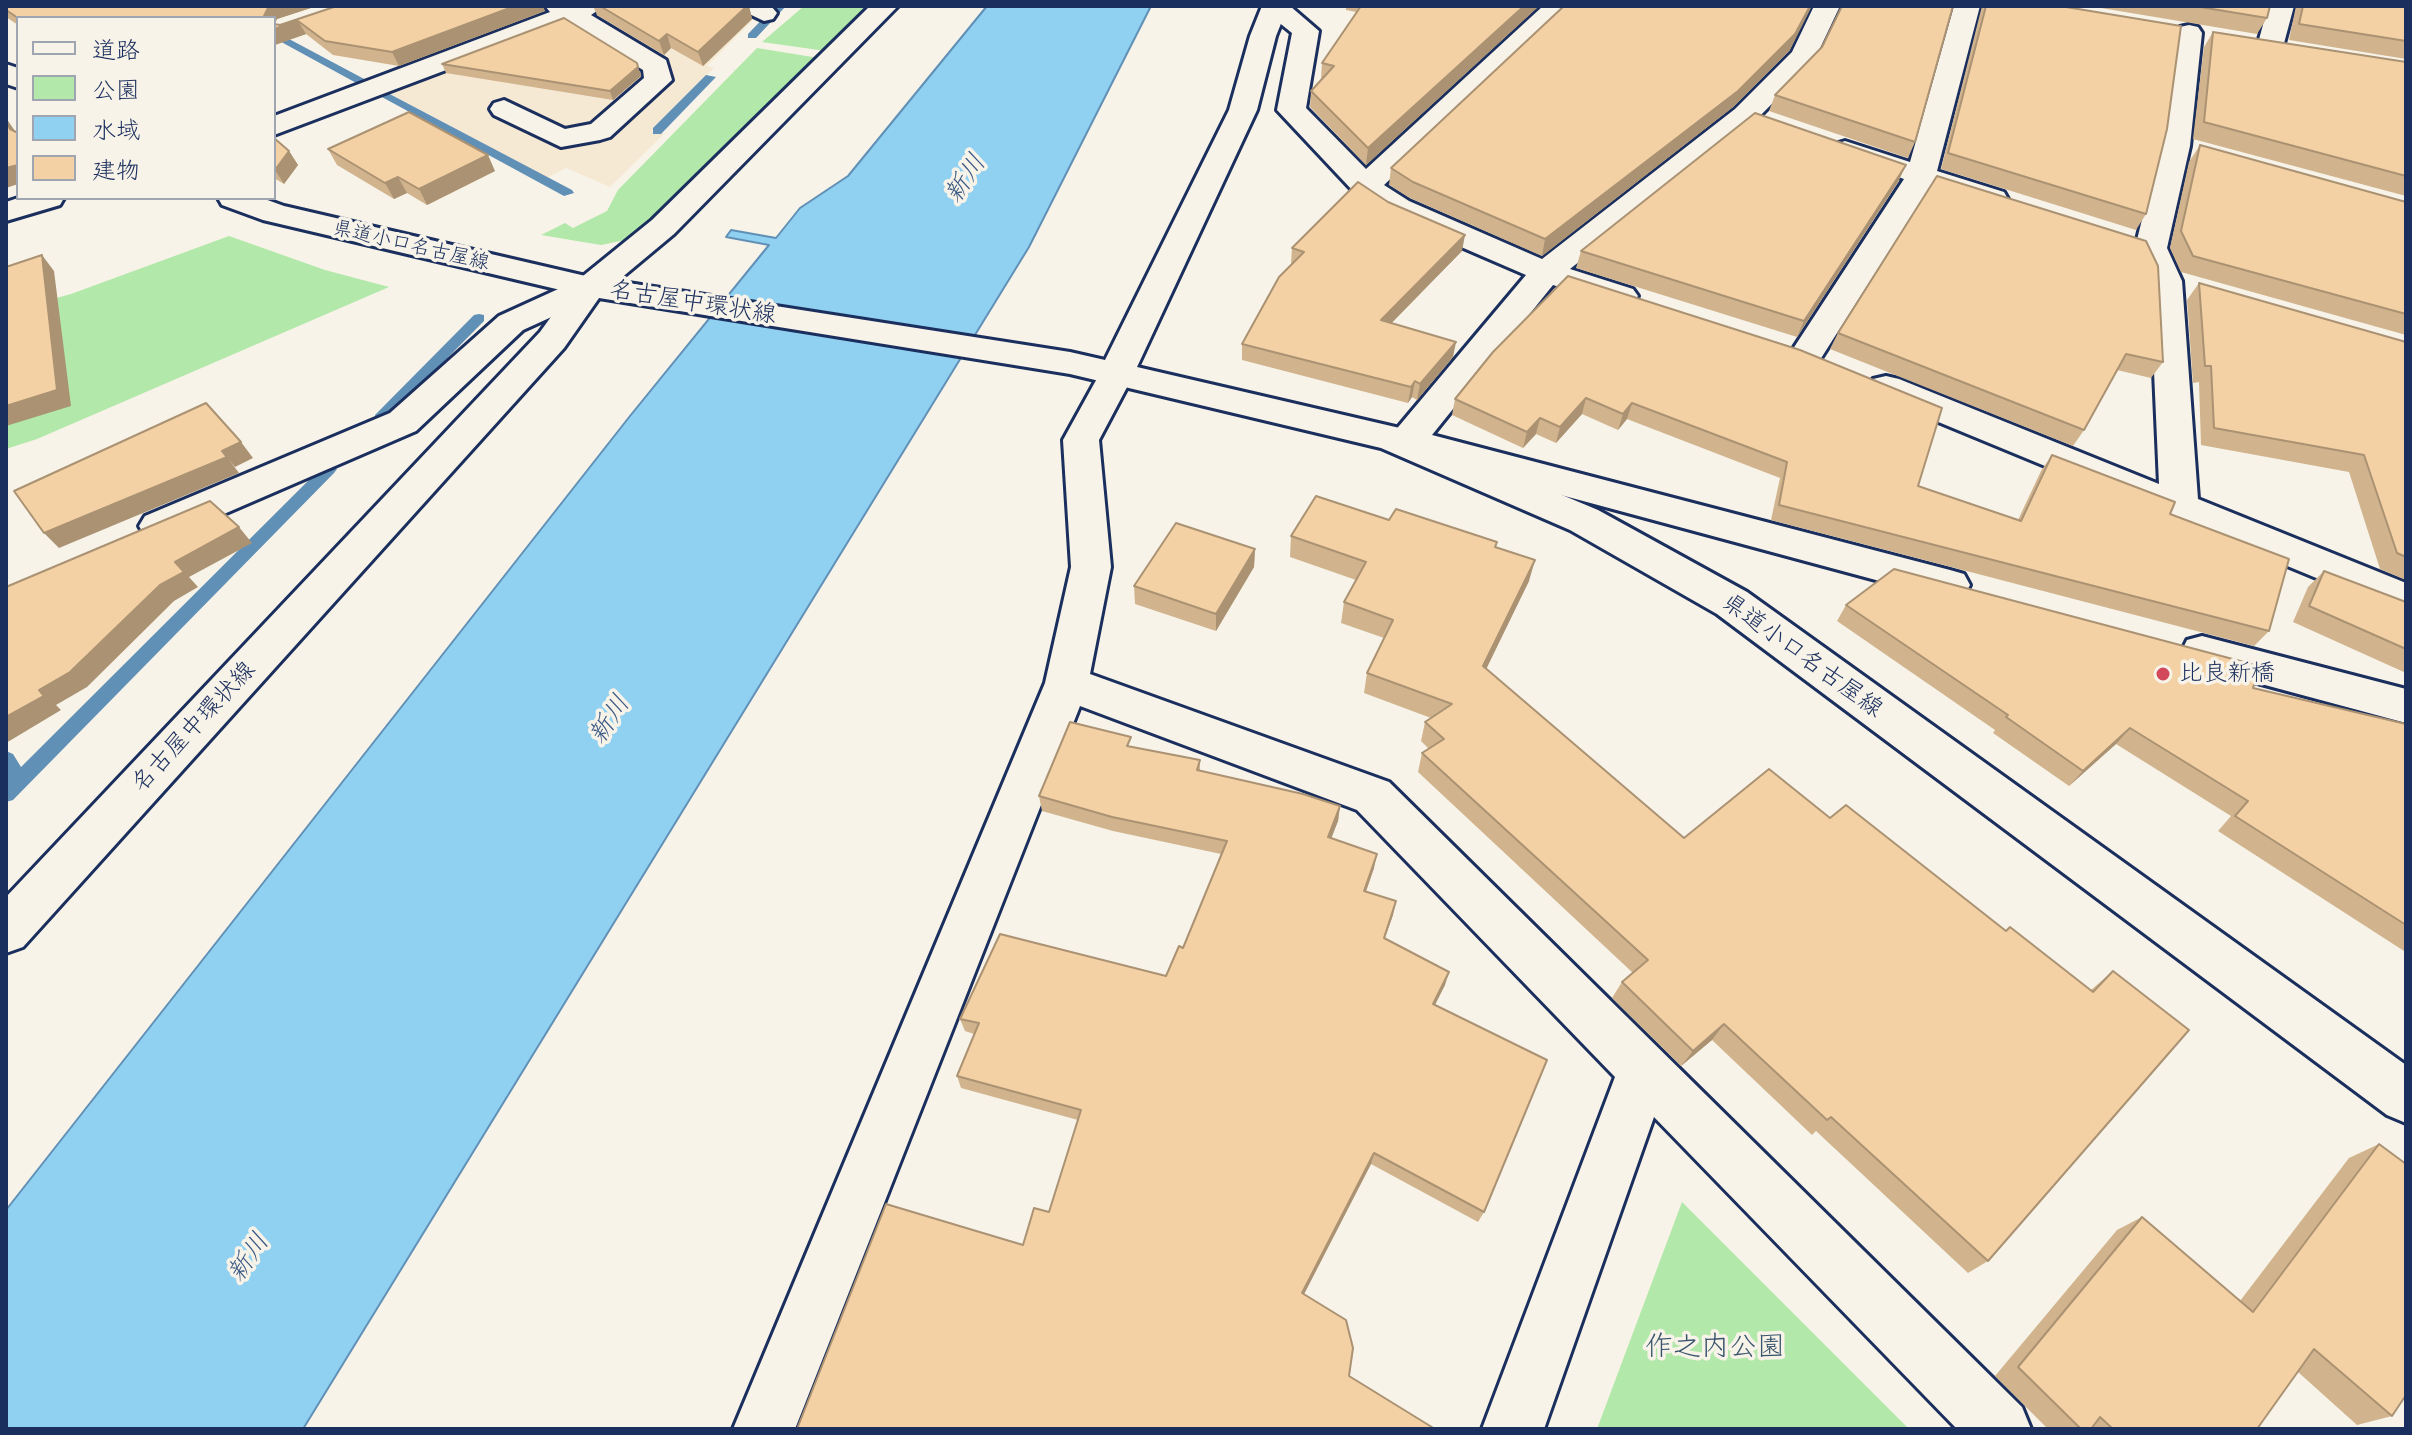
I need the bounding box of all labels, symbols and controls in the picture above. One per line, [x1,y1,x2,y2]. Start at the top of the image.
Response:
legend [16,16,276,200]
text: 道路 [92,34,140,66]
text: 公園 [92,74,140,106]
text: 水域 [92,114,140,146]
water label: 新川 [939,149,993,209]
text: 建物 [92,154,140,186]
street label: 県道小口名古屋線 [330,216,492,276]
street label: 名古屋中環状線 [608,276,778,330]
street label: 県道小口名古屋線 [1716,588,1888,724]
street label: 名古屋中環状線 [126,656,262,798]
place label: 比良新橋 [2179,660,2275,688]
marker: 比良新橋 [2154,665,2172,683]
water label: 新川 [583,690,637,750]
water label: 新川 [222,1228,276,1288]
park label: 作之内公園 [1645,1331,1785,1365]

